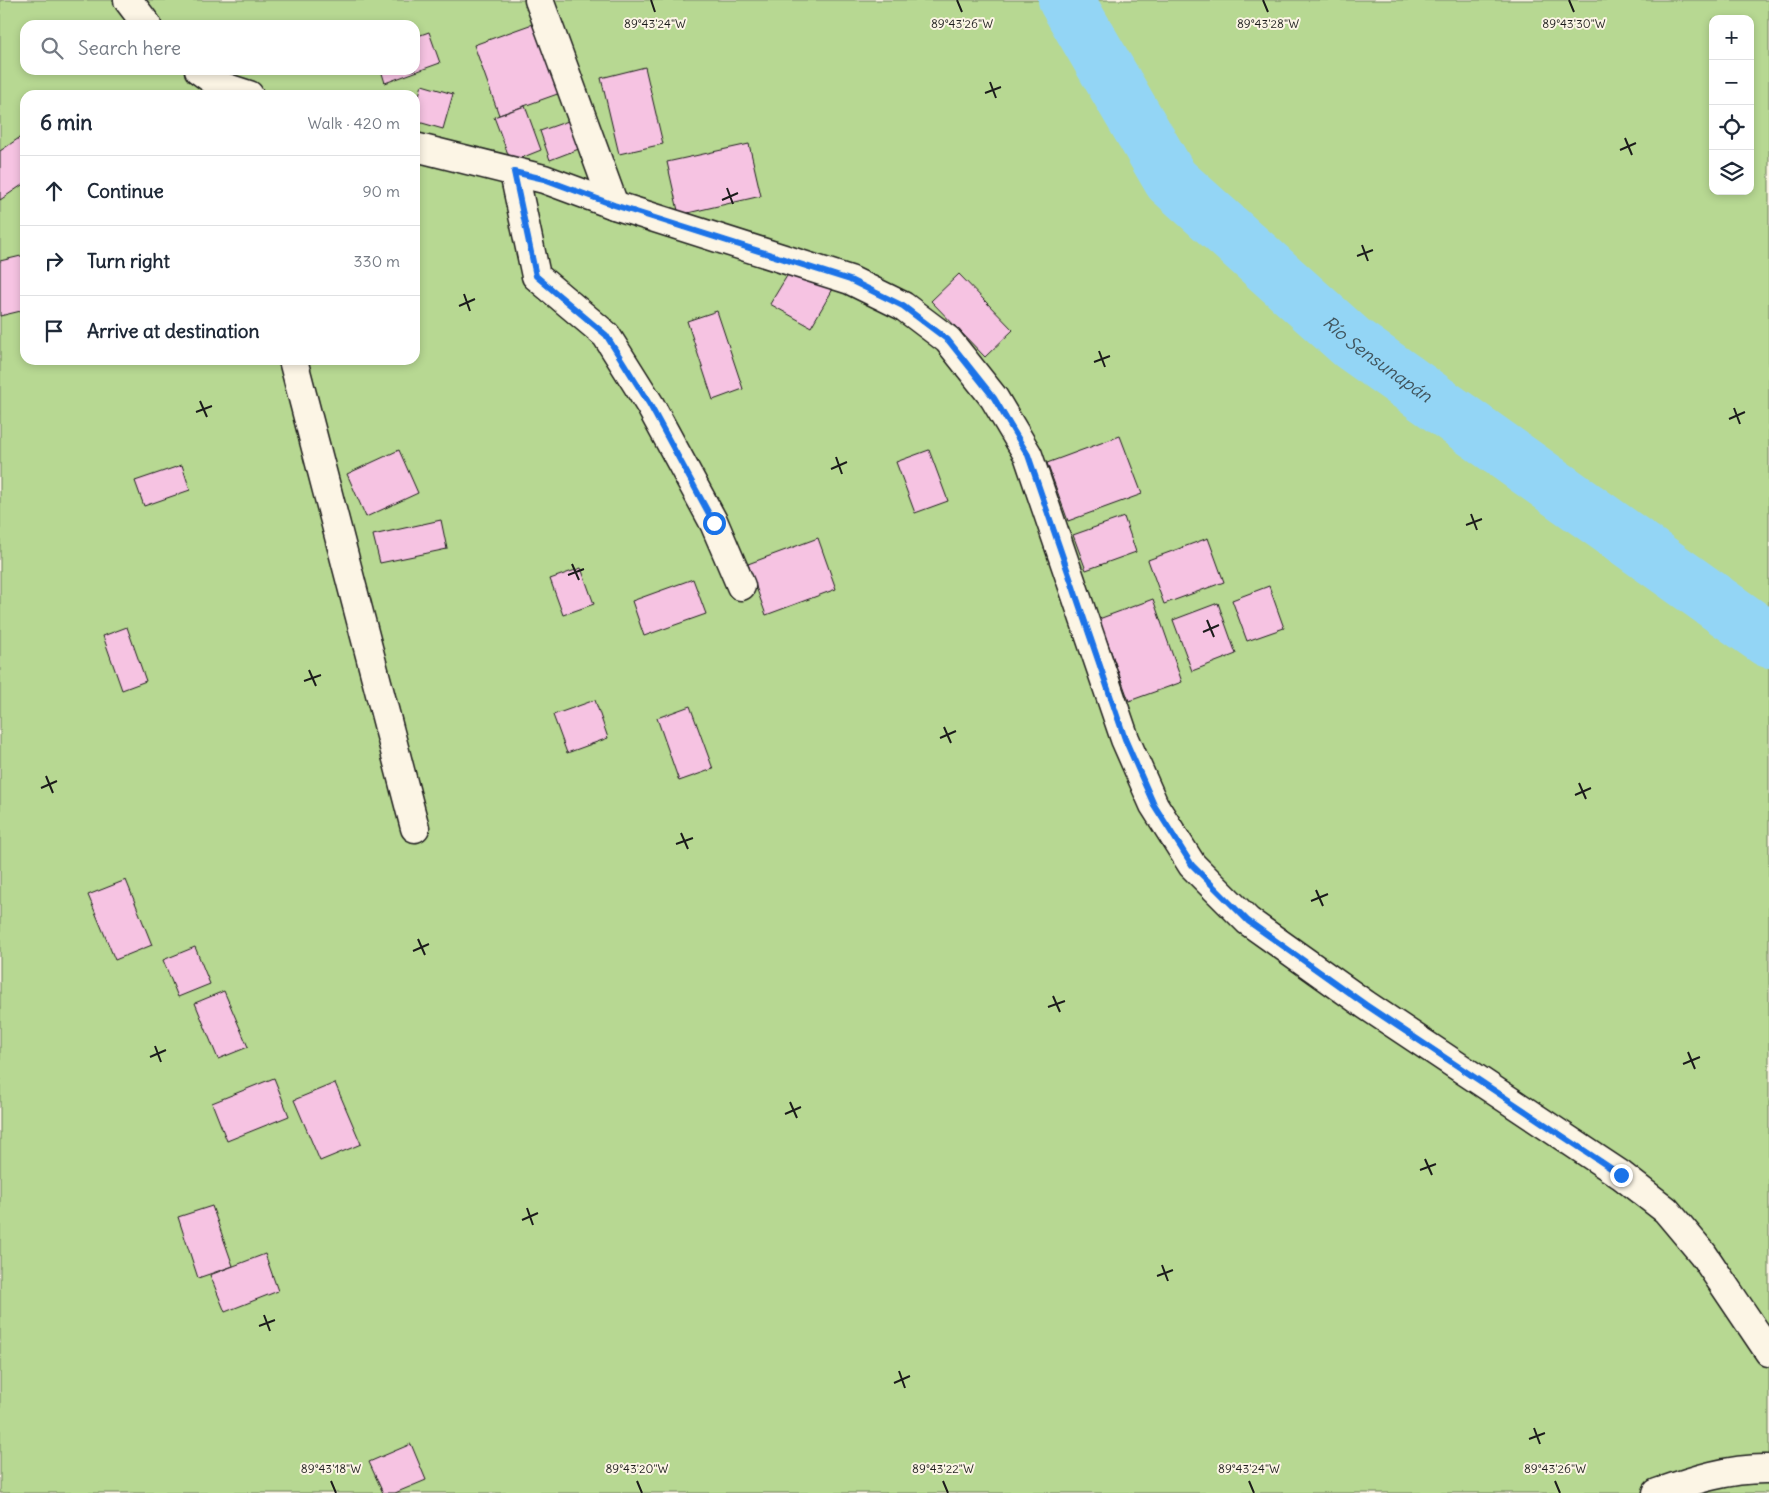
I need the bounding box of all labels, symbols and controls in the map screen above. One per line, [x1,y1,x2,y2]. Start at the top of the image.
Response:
map controls [1709,15,1754,195]
button: + [1709,15,1754,60]
text: 89°43'24"W [624,16,686,31]
text: 89°43'26"W [931,16,993,31]
text: 89°43'28"W [1237,16,1299,31]
text: 89°43'30"W [1542,16,1606,31]
search box [20,20,420,75]
icon: search [38,34,66,62]
text: Search here [78,36,181,60]
button: − [1709,60,1754,105]
button: locate [1709,105,1754,150]
text: 6 min [40,109,92,136]
text: Walk · 420 m [308,113,400,133]
button: layers [1709,150,1754,195]
icon: ahead [40,177,68,205]
text: Continue [87,179,164,203]
text: 90 m [362,181,400,201]
icon: right [40,247,68,275]
text: Turn right [87,249,170,273]
text: 330 m [353,251,400,271]
water label: Río Sensunapán [1318,311,1437,408]
icon: arrive [40,317,68,345]
text: Arrive at destination [87,319,260,343]
route start [703,512,726,535]
route end [1610,1164,1633,1187]
text: 89°43'18"W [301,1461,361,1476]
text: 89°43'20"W [605,1461,669,1476]
text: 89°43'22"W [912,1461,974,1476]
text: 89°43'24"W [1218,1461,1280,1476]
text: 89°43'26"W [1524,1461,1586,1476]

